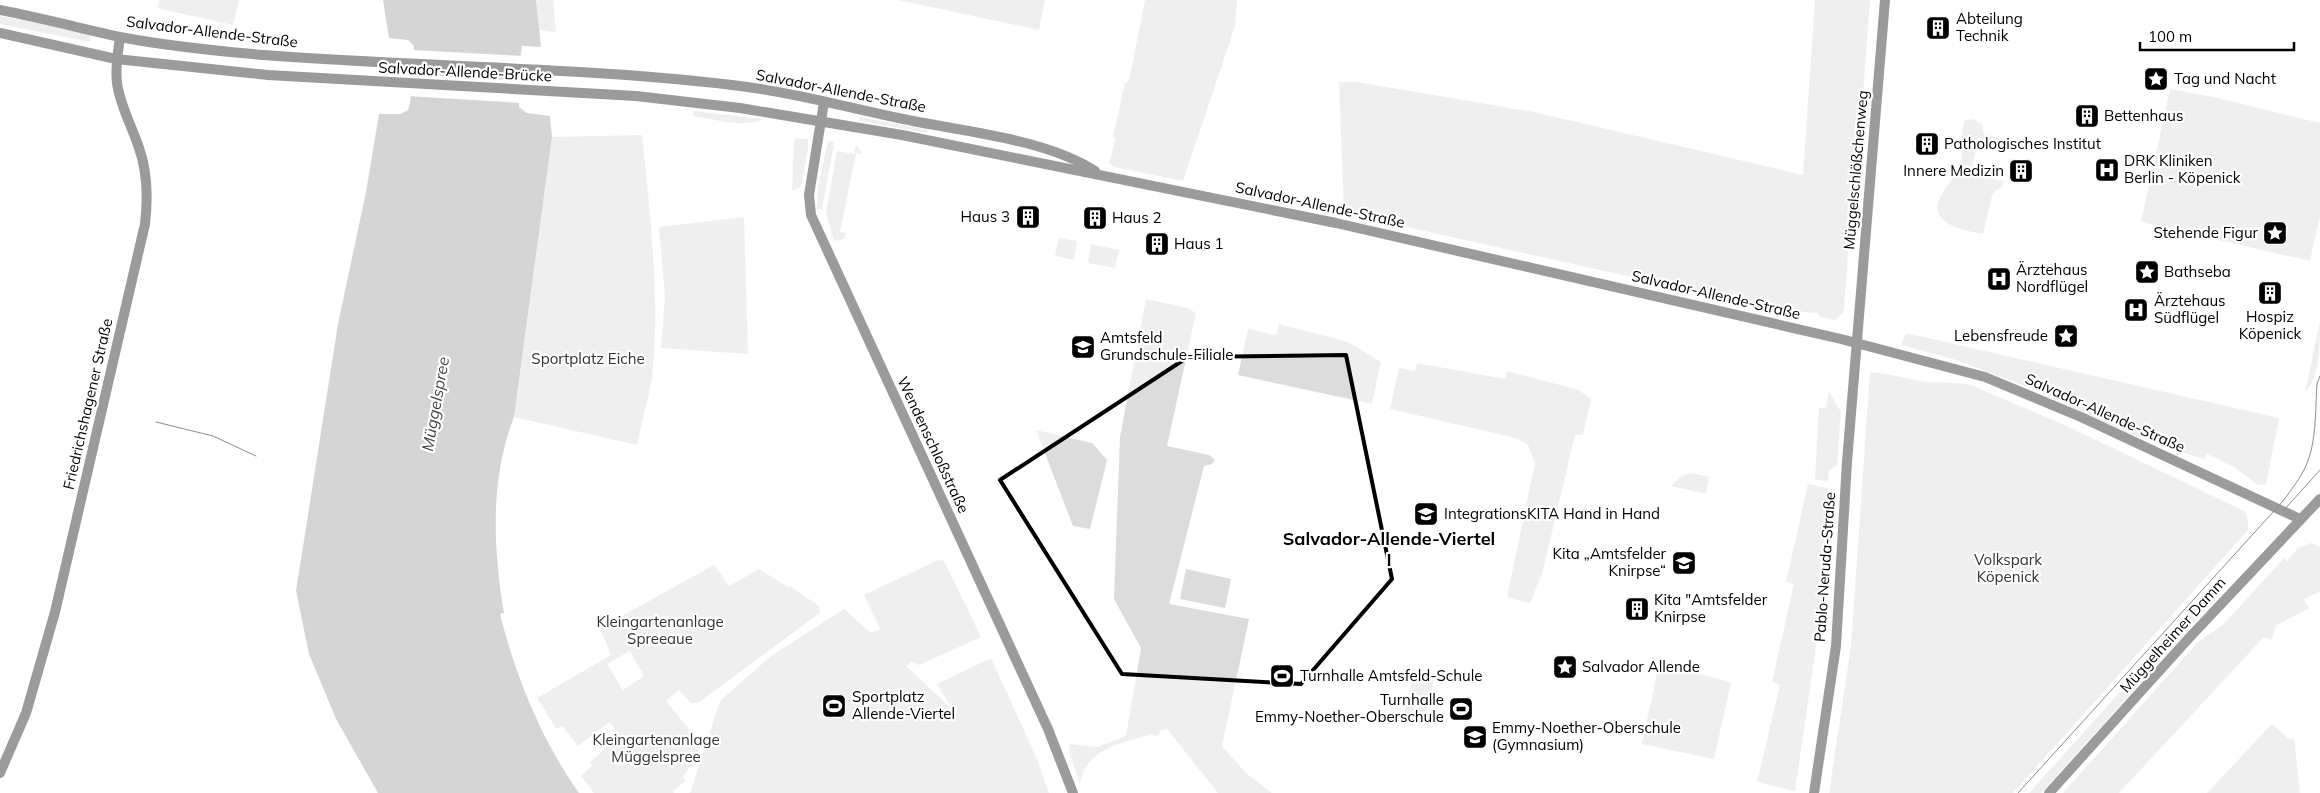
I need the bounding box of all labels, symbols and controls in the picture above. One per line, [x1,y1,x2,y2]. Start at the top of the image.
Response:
place label: Abteilung Technik [1956,9,2023,45]
street label: Salvador-Allende-Straße [125,12,299,51]
building icon: Abteilung Technik [1925,15,1951,41]
scale bar [2140,20,2294,52]
text: 100 m [2148,27,2192,46]
street label: Salvador-Allende-Brücke [378,57,552,86]
street label: Salvador-Allende-Straße [755,65,928,116]
place icon: Tag und Nacht [2143,66,2169,92]
place label: Tag und Nacht [2174,69,2276,88]
street label: Müggelschlößchenweg [1839,89,1872,250]
building icon: Bettenhaus [2074,103,2100,129]
place label: Bettenhaus [2104,106,2183,125]
building icon: Pathologisches Institut [1914,131,1940,157]
place label: Pathologisches Institut [1944,134,2101,153]
place label: DRK Kliniken Berlin - Köpenick [2124,151,2241,187]
hospital icon: DRK Kliniken Berlin - Köpenick [2094,157,2120,183]
building icon: Innere Medizin [2008,158,2034,184]
place label: Innere Medizin [1903,161,2004,180]
street label: Salvador-Allende-Straße [1234,177,1407,232]
building icon: Haus 3 [1015,204,1041,230]
building icon: Haus 2 [1082,205,1108,231]
place label: Haus 3 [960,207,1010,226]
place label: Haus 2 [1112,208,1162,227]
place icon: Stehende Figur [2262,220,2288,246]
place label: Stehende Figur [2153,223,2259,242]
building icon: Haus 1 [1144,231,1170,257]
place label: Haus 1 [1174,234,1224,253]
place icon: Bathseba [2134,259,2160,285]
place label: Ärztehaus Nordflügel [2016,260,2088,296]
place label: Bathseba [2164,262,2231,281]
street label: Salvador-Allende-Straße [1630,266,1802,323]
hospital icon: Ärztehaus Nordflügel [1986,266,2012,292]
building icon: Hospiz Köpenick [2257,280,2283,306]
place label: Ärztehaus Südflügel [2154,291,2226,327]
hospital icon: Ärztehaus Südflügel [2123,297,2149,323]
place label: Hospiz Köpenick [2239,307,2302,343]
street label: Friedrichshagener Straße [59,316,116,491]
place icon: Lebensfreude [2053,323,2079,349]
place label: Lebensfreude [1954,326,2048,345]
place label: Amtsfeld Grundschule-Filiale [1100,328,1233,364]
school or university icon: Amtsfeld Grundschule-Filiale [1070,334,1096,360]
park label: Sportplatz Eiche [531,349,645,368]
water label: Müggelspree [417,355,453,453]
street label: Salvador-Allende-Straße [2022,369,2188,456]
street label: Wendenschloßstraße [893,373,973,516]
street label: Pablo-Neruda-Straße [1810,491,1839,643]
school or university icon: IntegrationsKITA Hand in Hand [1413,501,1439,527]
place label: IntegrationsKITA Hand in Hand [1444,504,1660,523]
district label: Salvador-Allende-Viertel I [1283,527,1495,571]
place label: Kita „Amtsfelder Knirpse“ [1552,544,1667,580]
school or university icon: Kita „Amtsfelder Knirpse“ [1671,550,1697,576]
park label: Volkspark Köpenick [1974,550,2042,586]
street label: Müggelheimer Damm [2116,573,2230,696]
place label: Kita "Amtsfelder Knirpse [1654,590,1768,626]
building icon: Kita "Amtsfelder Knirpse [1624,596,1650,622]
park label: Kleingartenanlage Spreeaue [596,612,724,648]
place icon: Salvador Allende [1552,654,1578,680]
place label: Salvador Allende [1582,657,1700,676]
sports icon: Turnhalle Amtsfeld-Schule [1269,663,1295,689]
place label: Turnhalle Amtsfeld-Schule [1300,666,1482,685]
place label: Sportplatz Allende-Viertel [852,687,955,723]
place label: Turnhalle Emmy-Noether-Oberschule [1255,690,1444,726]
sports icon: Sportplatz Allende-Viertel [821,693,847,719]
sports icon: Turnhalle Emmy-Noether-Oberschule [1448,696,1474,722]
place label: Emmy-Noether-Oberschule (Gymnasium) [1492,718,1681,754]
school or university icon: Emmy-Noether-Oberschule (Gymnasium) [1462,724,1488,750]
park label: Kleingartenanlage Müggelspree [592,730,720,766]

